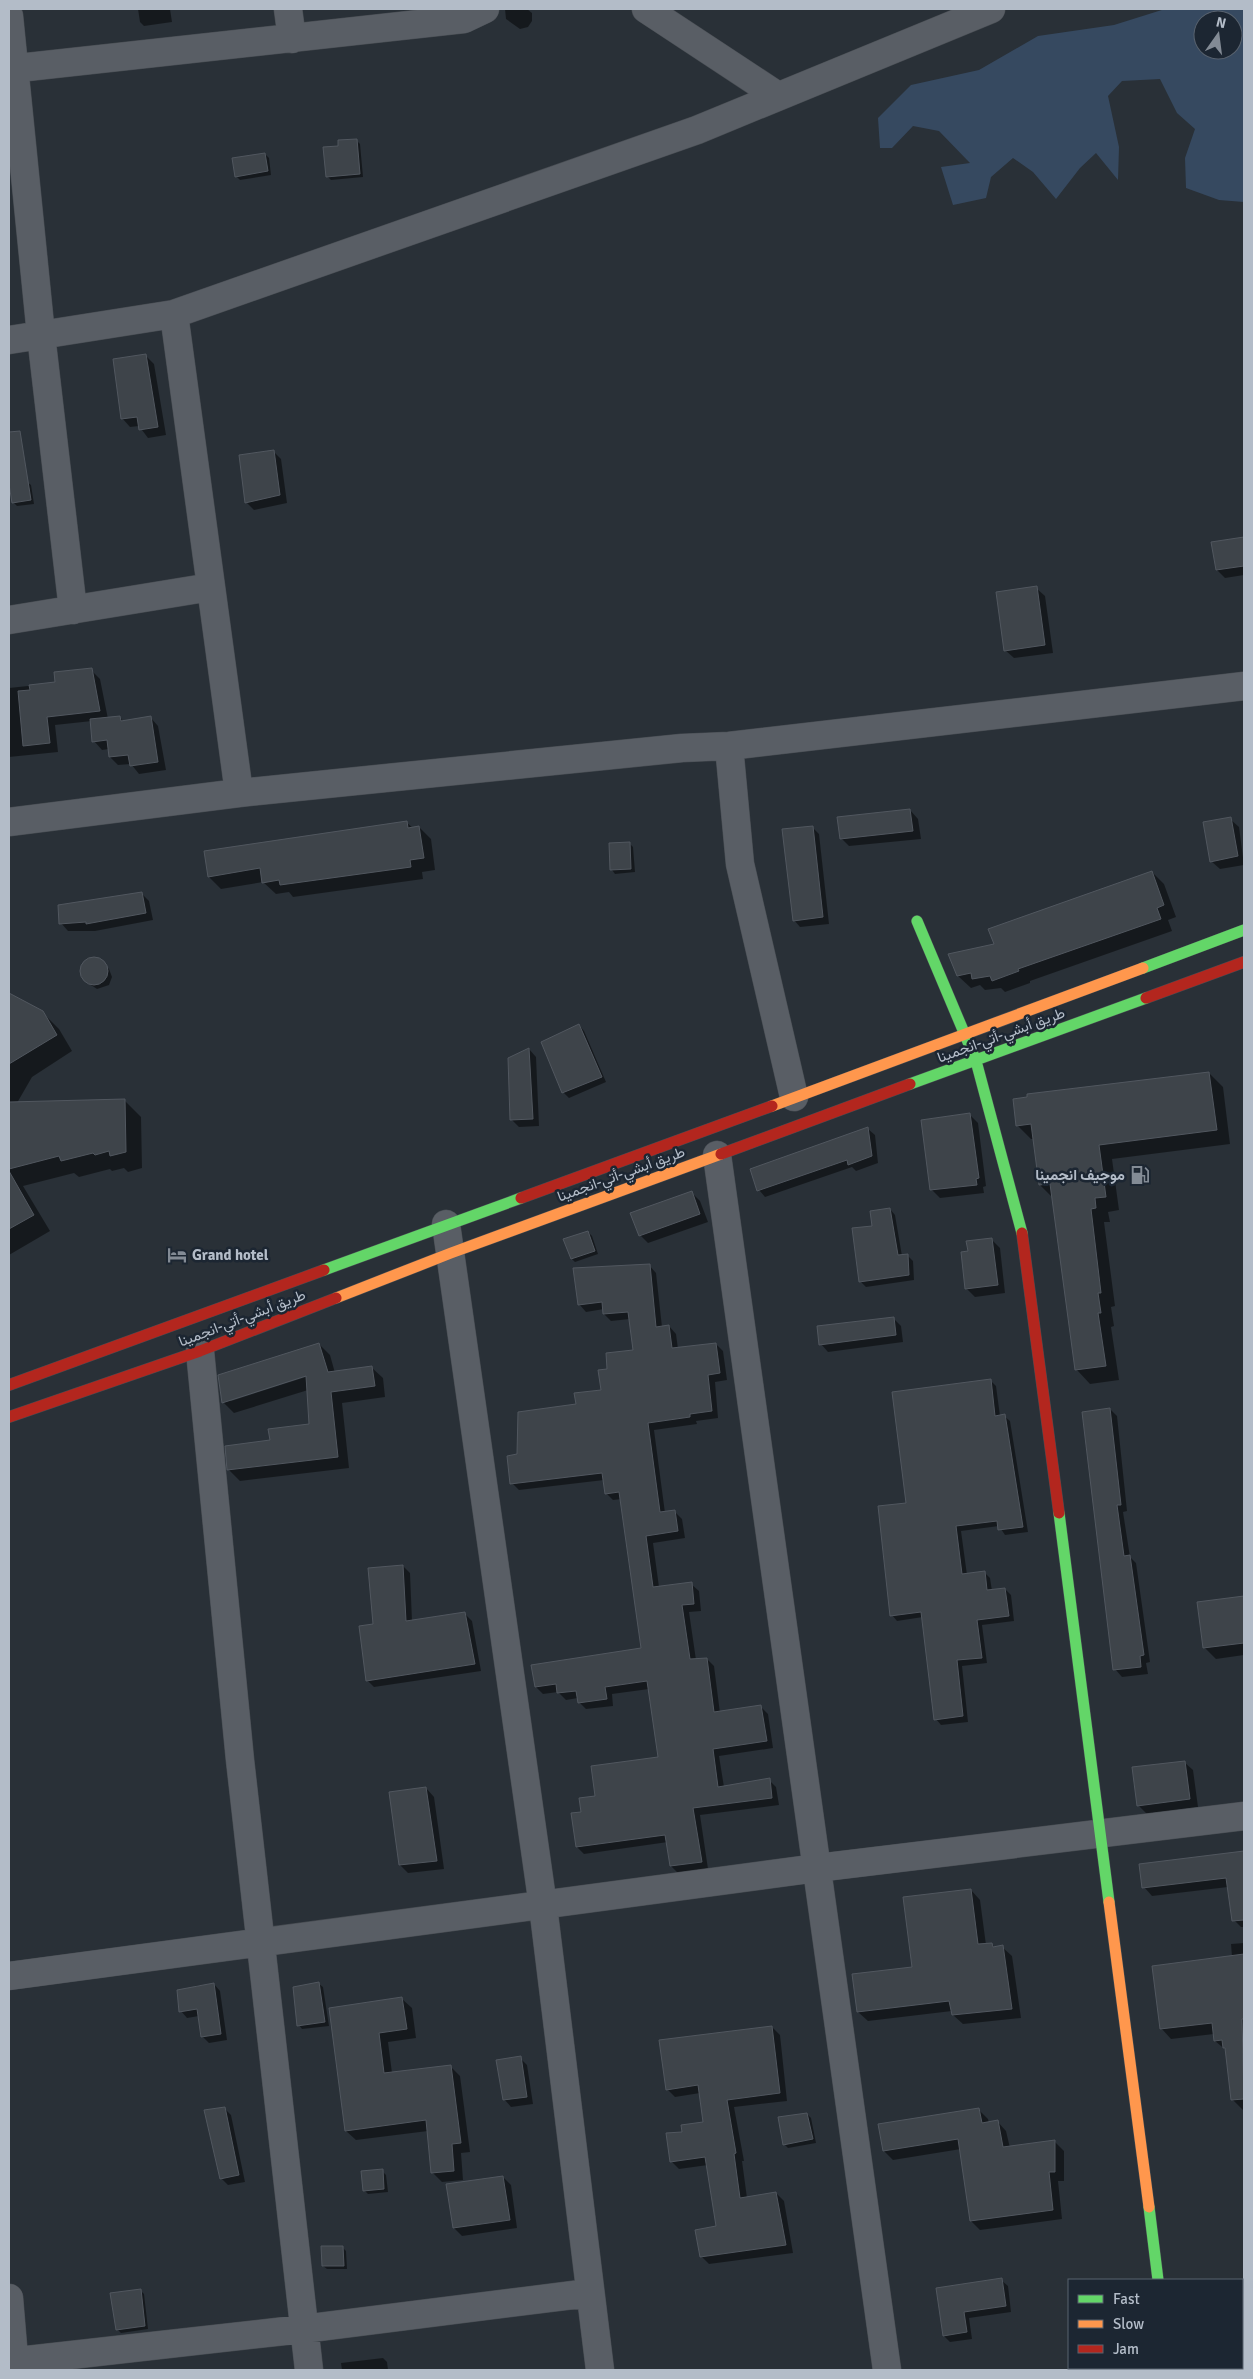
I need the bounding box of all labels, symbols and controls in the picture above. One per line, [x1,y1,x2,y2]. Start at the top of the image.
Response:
north arrow [1193,10,1243,60]
text: N [1214,13,1228,32]
street label: طريق أبشي-أتي-انجمينا [935,1003,1069,1070]
street label: طريق أبشي-أتي-انجمينا [555,1142,689,1209]
fuel station icon: موجيف انجمينا [1129,1164,1151,1186]
place label: موجيف انجمينا [1035,1166,1125,1184]
hotel icon: Grand hotel [166,1244,188,1266]
place label: Grand hotel [192,1246,269,1264]
street label: طريق أبشي-أتي-انجمينا [176,1285,310,1354]
legend [1068,2279,1243,2369]
text: Fast [1113,2290,1140,2308]
text: Slow [1113,2315,1144,2333]
text: Jam [1113,2340,1139,2358]

